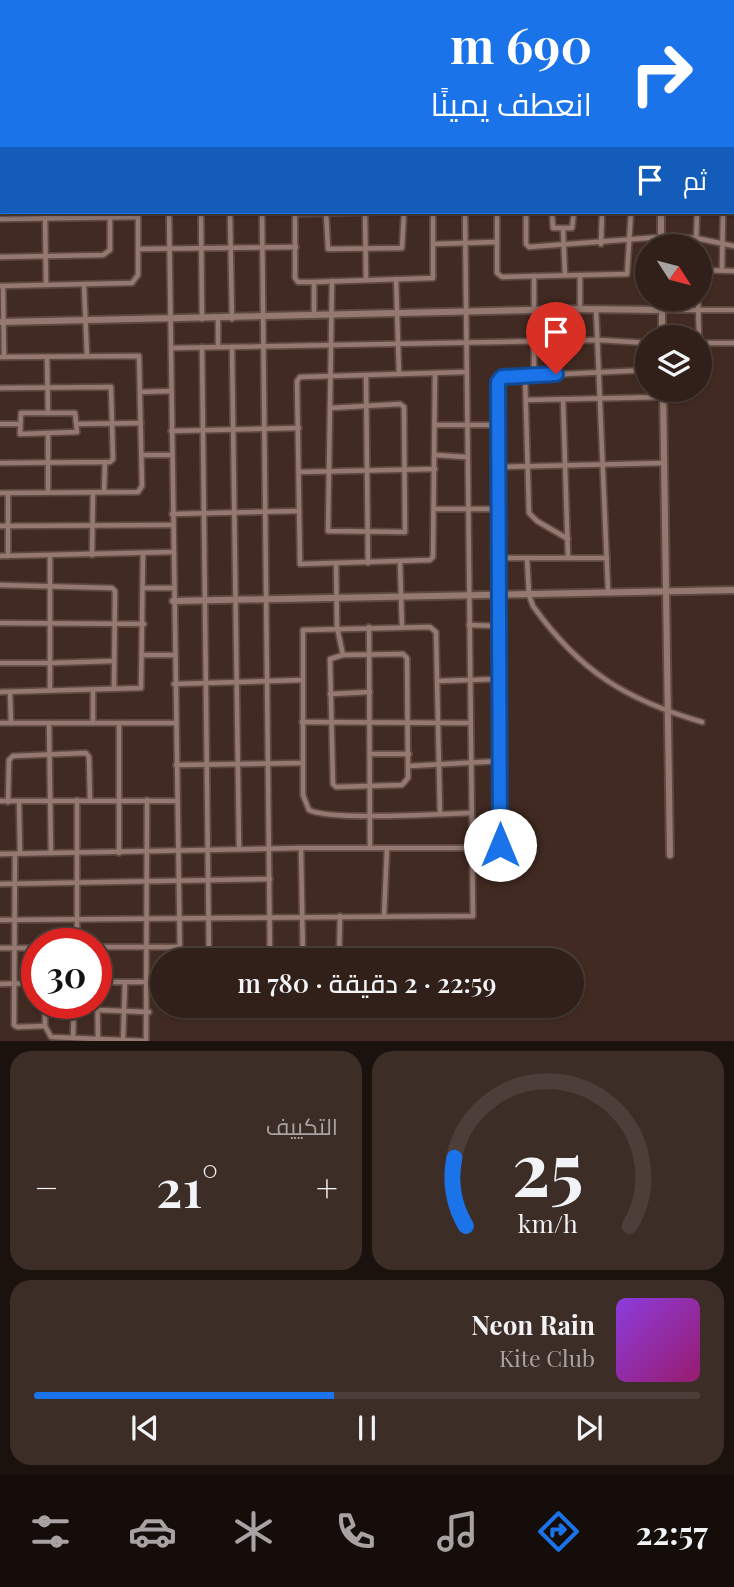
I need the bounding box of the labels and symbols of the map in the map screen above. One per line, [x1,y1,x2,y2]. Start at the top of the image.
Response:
north arrow [635,234,712,312]
pin [526,302,586,374]
position arrow [463,808,537,882]
speed limit sign: 30 [21,928,112,1019]

